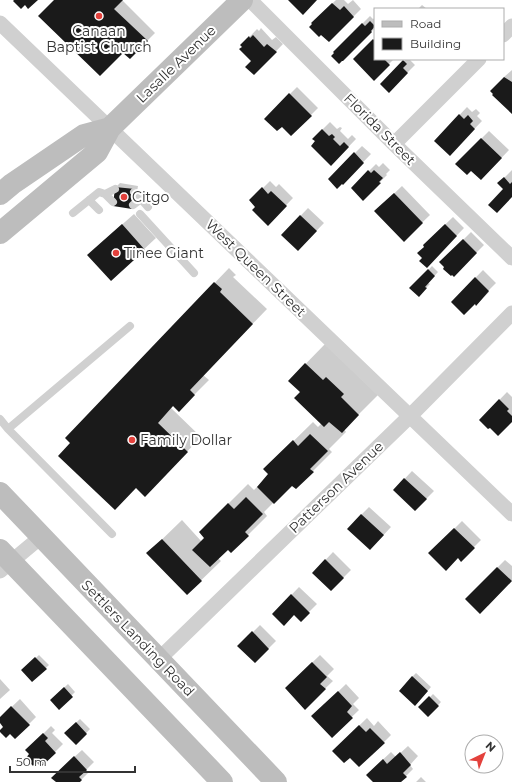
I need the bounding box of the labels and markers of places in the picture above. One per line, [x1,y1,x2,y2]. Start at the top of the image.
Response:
marker: Canaan Baptist Church [94,11,104,21]
place label: Canaan Baptist Church [46,22,152,56]
place label: Citgo [132,188,170,206]
marker: Citgo [119,192,129,202]
place label: Tinee Giant [124,244,204,262]
marker: Tinee Giant [111,248,121,258]
place label: Family Dollar [140,431,233,449]
marker: Family Dollar [127,435,137,445]

